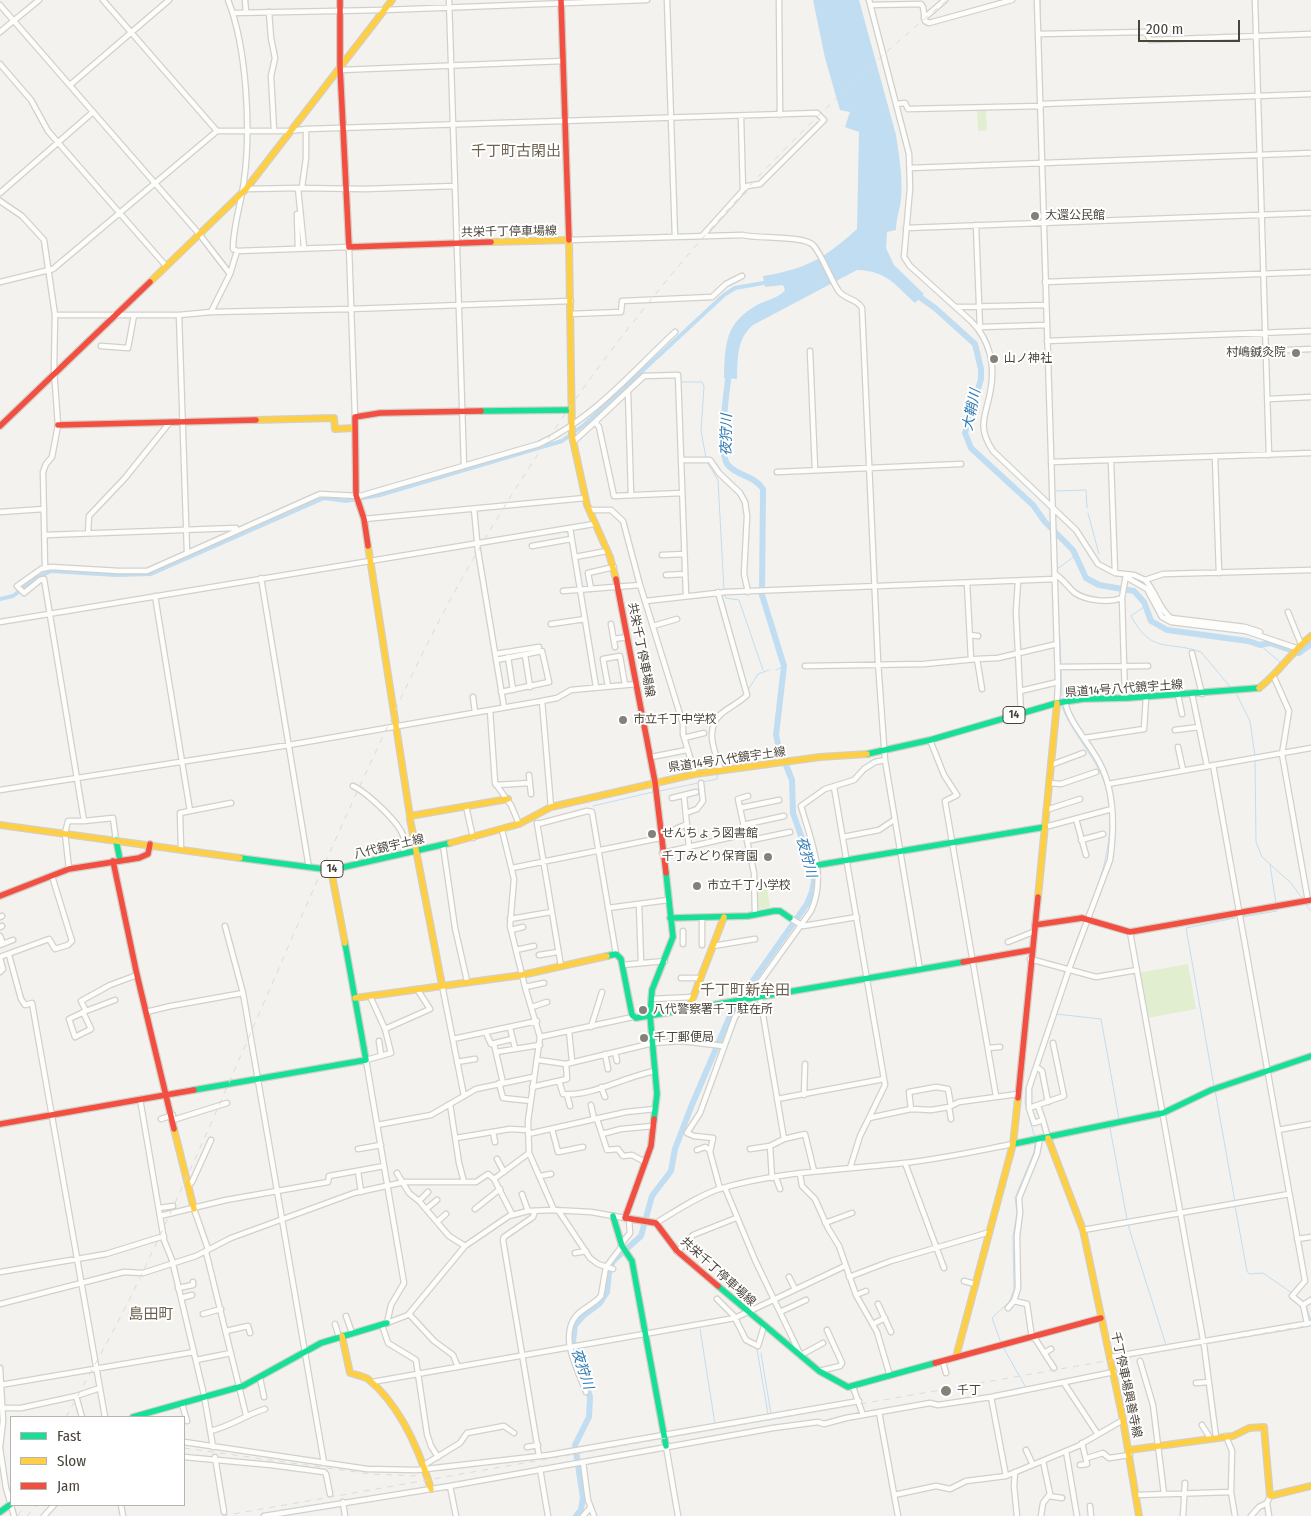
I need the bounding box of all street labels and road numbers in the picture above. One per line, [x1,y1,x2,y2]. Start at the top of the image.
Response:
street label: 共栄千丁停車場線 [461,224,557,240]
street label: 共栄千丁停車場線 [625,602,657,698]
street label: 県道14号八代鏡宇土線 [1064,678,1184,700]
road number: 14 [1003,706,1025,724]
street label: 県道14号八代鏡宇土線 [667,745,787,775]
street label: 八代鏡宇土線 [352,832,426,862]
road number: 14 [321,861,343,878]
street label: 共栄千丁停車場線 [678,1235,758,1309]
street label: 千丁停車場興善寺線 [1108,1331,1144,1439]

